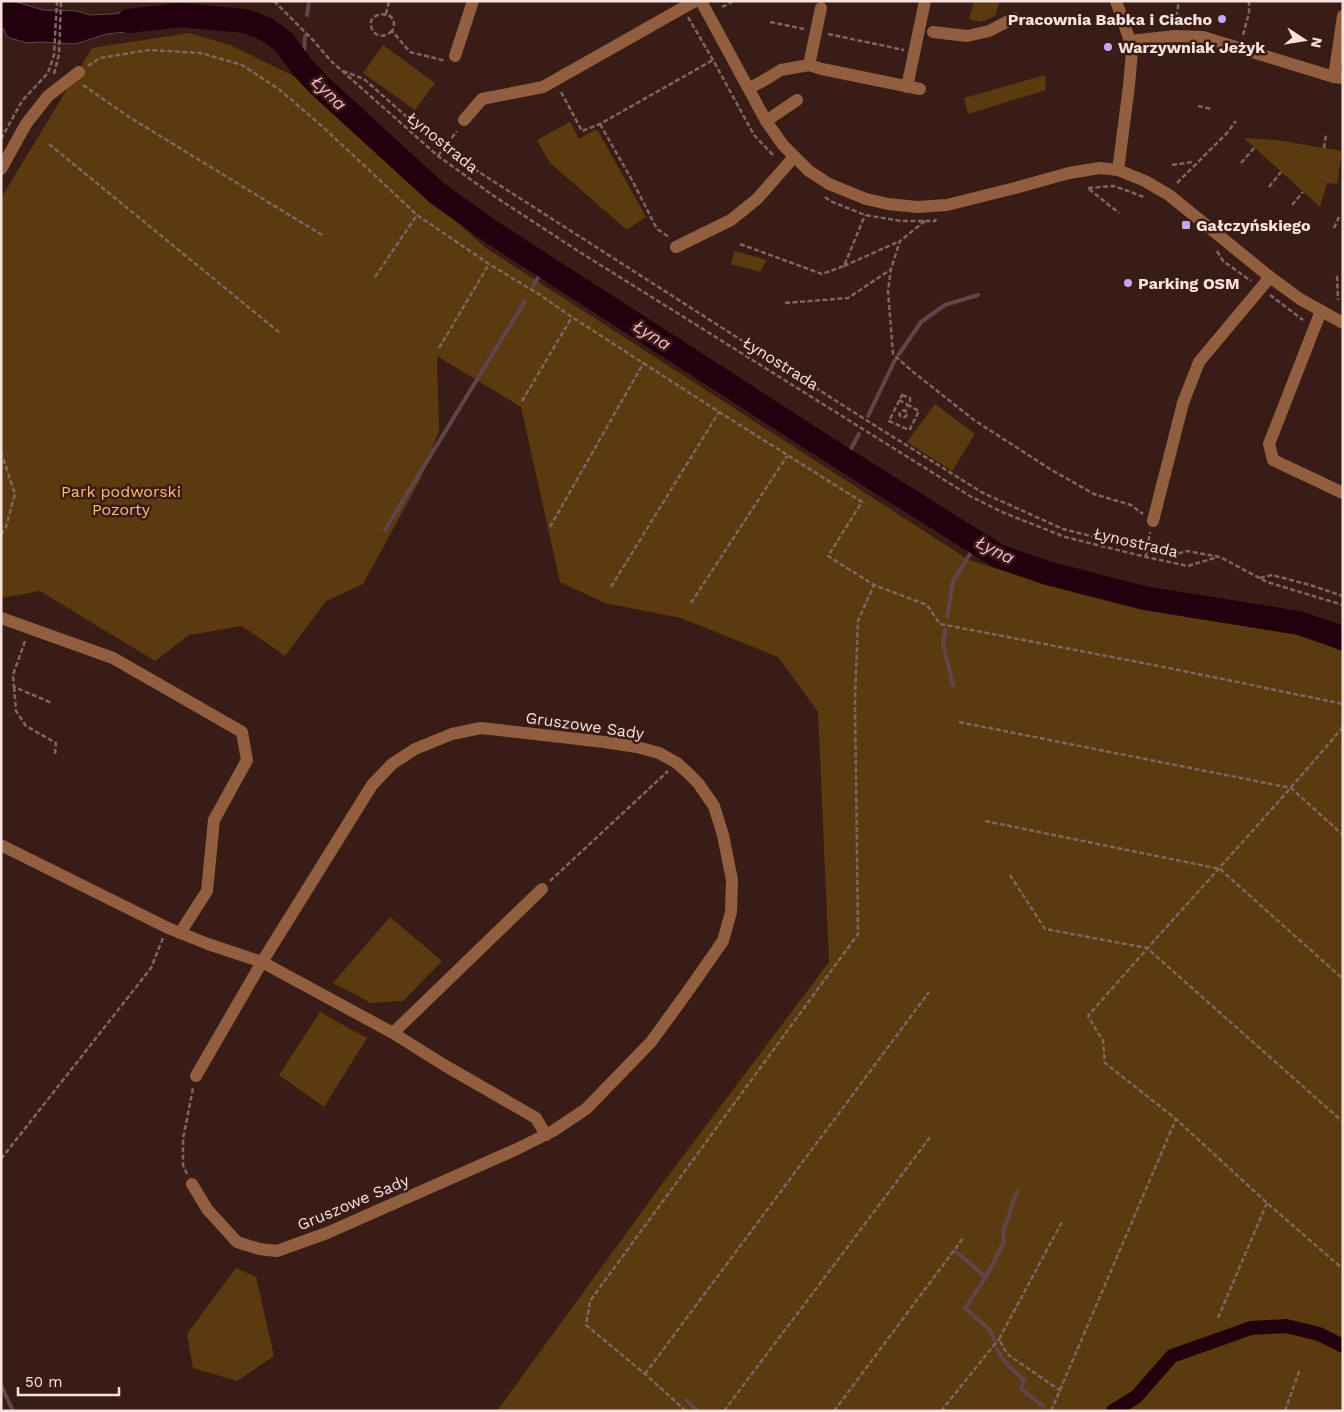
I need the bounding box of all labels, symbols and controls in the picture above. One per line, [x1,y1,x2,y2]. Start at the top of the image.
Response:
place label: Pracownia Babka i Ciacho [1008,10,1212,29]
marker: Pracownia Babka i Ciacho [1216,13,1228,25]
north arrow [1279,15,1329,65]
text: N [1308,36,1326,49]
place label: Warzywniak Jeżyk [1118,38,1265,57]
marker: Warzywniak Jeżyk [1102,41,1114,53]
water label: Łyna [308,71,351,114]
street label: Łynostrada [403,108,482,177]
place label: Gałczyńskiego [1196,216,1311,235]
marker: Gałczyńskiego [1180,219,1192,231]
place label: Parking OSM [1138,274,1239,293]
marker: Parking OSM [1122,277,1134,289]
water label: Łyna [629,315,675,354]
street label: Łynostrada [739,333,822,394]
park label: Park podworski Pozorty [61,482,181,519]
street label: Łynostrada [1092,524,1180,561]
water label: Łyna [972,531,1018,568]
street label: Gruszowe Sady [524,708,646,743]
street label: Gruszowe Sady [295,1170,413,1235]
scale bar [18,1364,119,1396]
text: 50 m [25,1373,62,1391]

